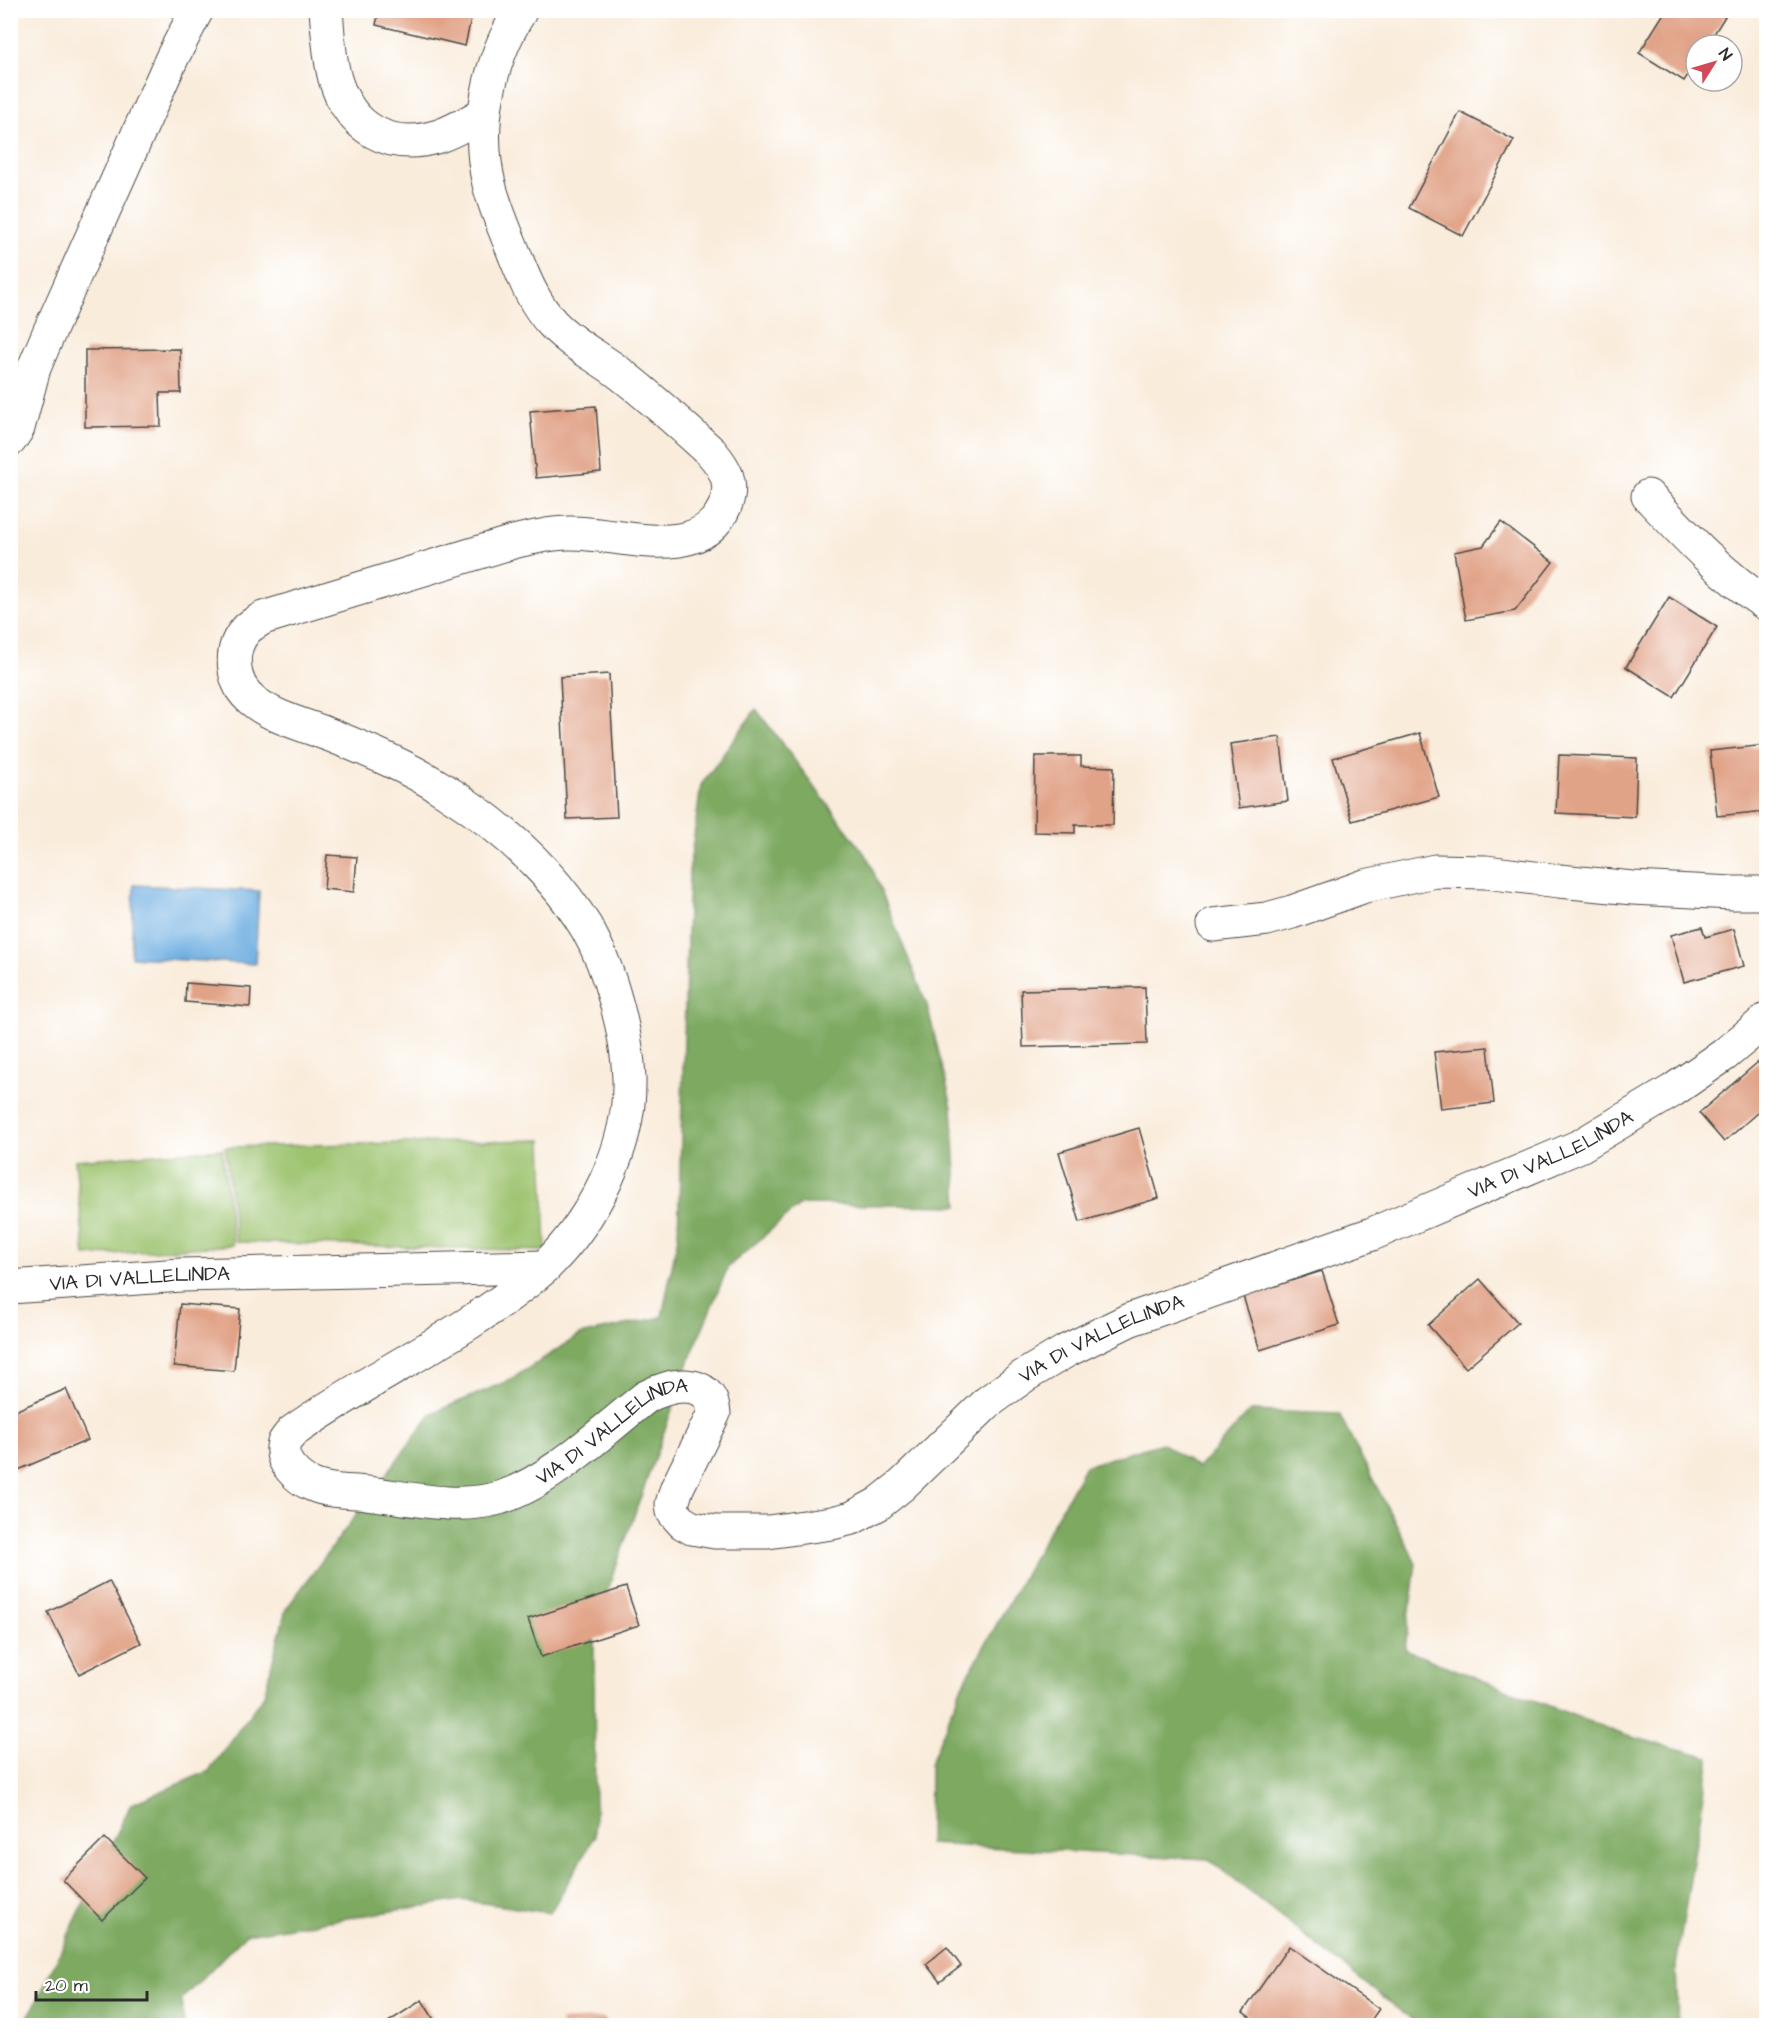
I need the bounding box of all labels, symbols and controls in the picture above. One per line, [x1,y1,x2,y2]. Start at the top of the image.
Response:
north arrow [1684,33,1744,93]
text: N [1713,44,1737,65]
street label: VIA DI VALLELINDA [1463,1103,1639,1206]
street label: VIA DI VALLELINDA [49,1260,230,1298]
street label: VIA DI VALLELINDA [1013,1288,1188,1390]
street label: VIA DI VALLELINDA [530,1372,689,1492]
scale bar [36,1964,147,2002]
text: 20 m [45,1973,88,1998]

